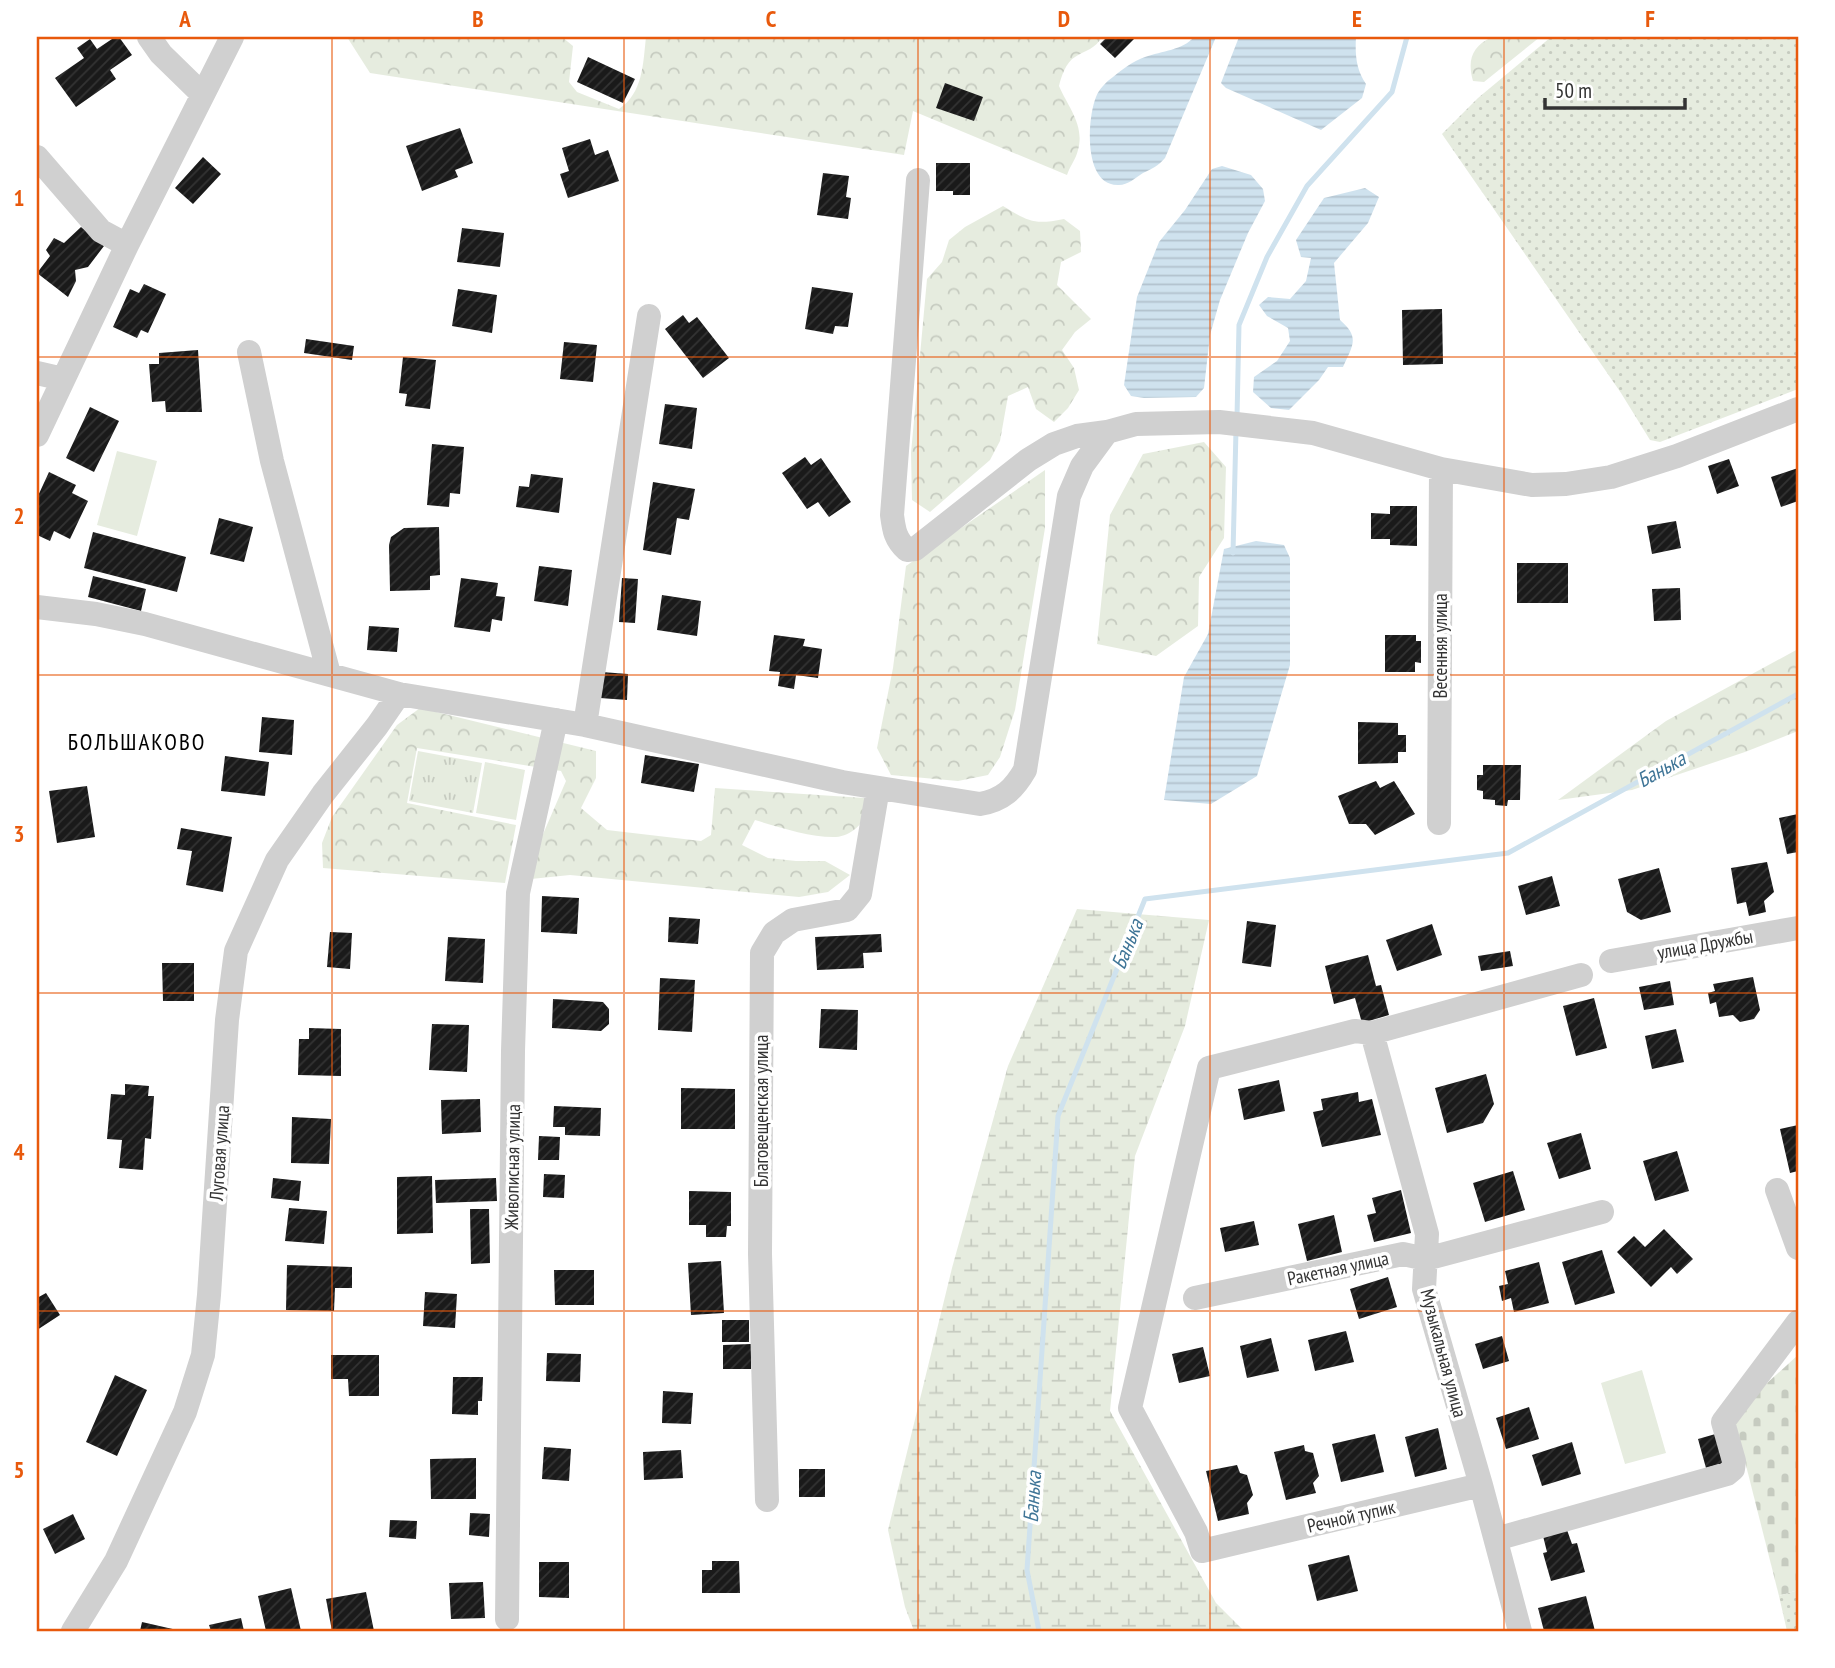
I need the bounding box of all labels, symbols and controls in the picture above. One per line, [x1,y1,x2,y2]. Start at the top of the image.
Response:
text: A [178,4,191,33]
text: B [472,4,484,33]
text: C [766,4,777,33]
text: D [1058,4,1070,33]
text: E [1352,4,1362,33]
text: F [1645,4,1655,33]
scale bar [1545,66,1685,110]
text: 50 m [1555,77,1592,104]
text: 1 [14,183,25,212]
text: 2 [14,501,25,530]
street label: Весенняя улица [1428,593,1452,699]
district label: БОЛЬШАКОВО [68,727,206,756]
water label: Банька [1632,744,1691,793]
text: 3 [14,819,25,848]
water label: Банька [1105,914,1150,973]
street label: улица Дружбы [1655,924,1755,964]
street label: Благовещенская улица [749,1035,773,1187]
street label: Луговая улица [204,1104,234,1203]
street label: Живописная улица [499,1104,525,1231]
text: 4 [14,1137,25,1166]
street label: Ракетная улица [1285,1246,1391,1290]
street label: Музыкальная улица [1415,1286,1473,1420]
text: 5 [14,1455,25,1484]
water label: Банька [1017,1469,1047,1524]
street label: Речной тупик [1305,1494,1398,1538]

